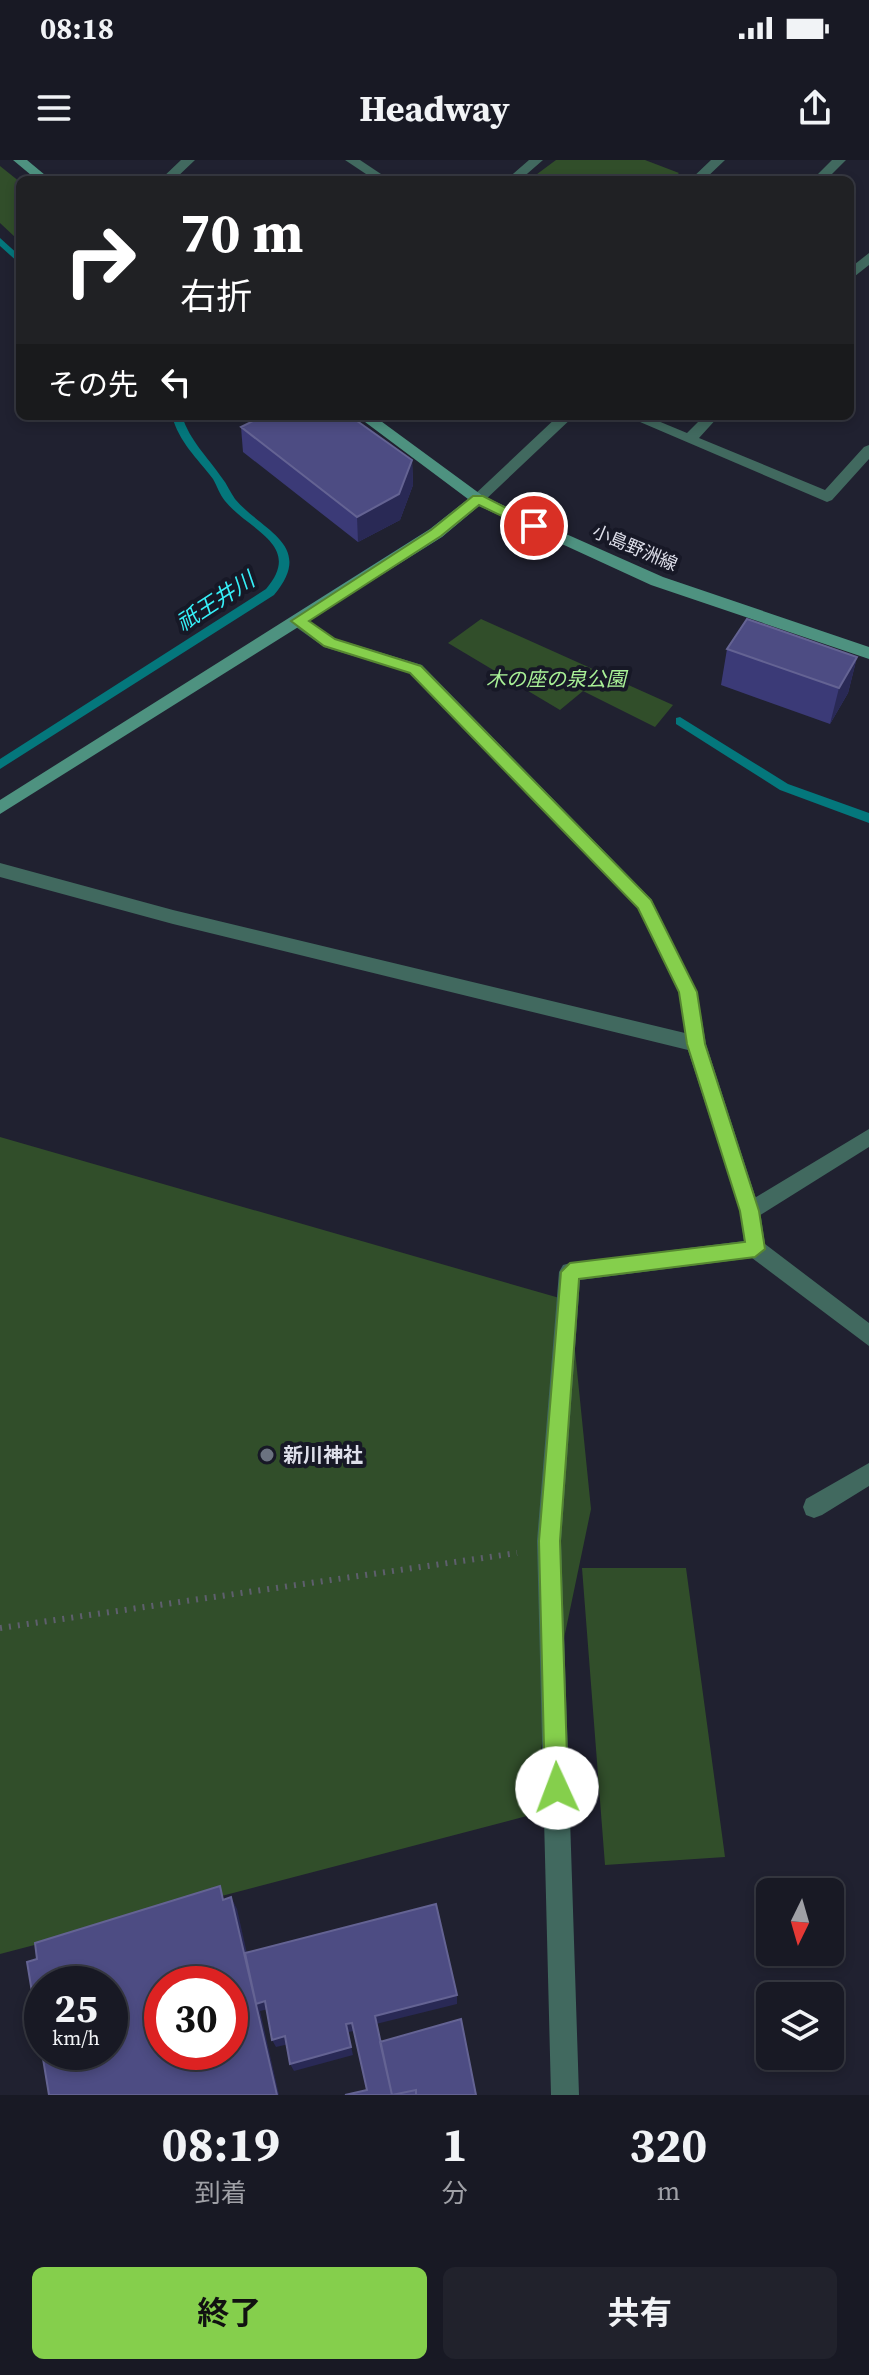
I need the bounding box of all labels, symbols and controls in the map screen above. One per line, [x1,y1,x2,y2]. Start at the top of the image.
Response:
text: 08:18 [40,8,114,49]
text: Headway [359,84,510,133]
icon: menu [32,86,76,130]
icon: share [793,86,837,130]
text: 70 m [180,194,303,271]
icon: right [48,208,152,312]
text: 右折 [180,272,252,321]
icon: left [154,360,198,404]
text: その先 [48,364,138,405]
pin [500,492,568,560]
icon: arrive [512,504,556,548]
street label: 小島野洲線 [589,518,682,577]
water label: 祇王井川 [170,563,262,638]
park label: 木の座の泉公園 [486,665,629,693]
place label: 新川神社 [283,1441,363,1469]
marker: 新川神社 [258,1446,276,1464]
position arrow [515,1746,599,1830]
north arrow [756,1878,844,1966]
map controls [756,1878,844,2070]
speed limit sign: 30 [144,1966,248,2070]
text: 25 [54,1981,98,2035]
button: layers [756,1982,844,2070]
text: km/h [52,2024,100,2052]
text: 08:19 [162,2111,280,2177]
text: 1 [442,2111,468,2177]
text: 320 [629,2112,707,2178]
text: m [657,2173,680,2209]
text: 到着 [195,2175,247,2211]
text: 分 [442,2175,468,2211]
button: 終了 [32,2267,427,2359]
button: 共有 [443,2267,837,2359]

